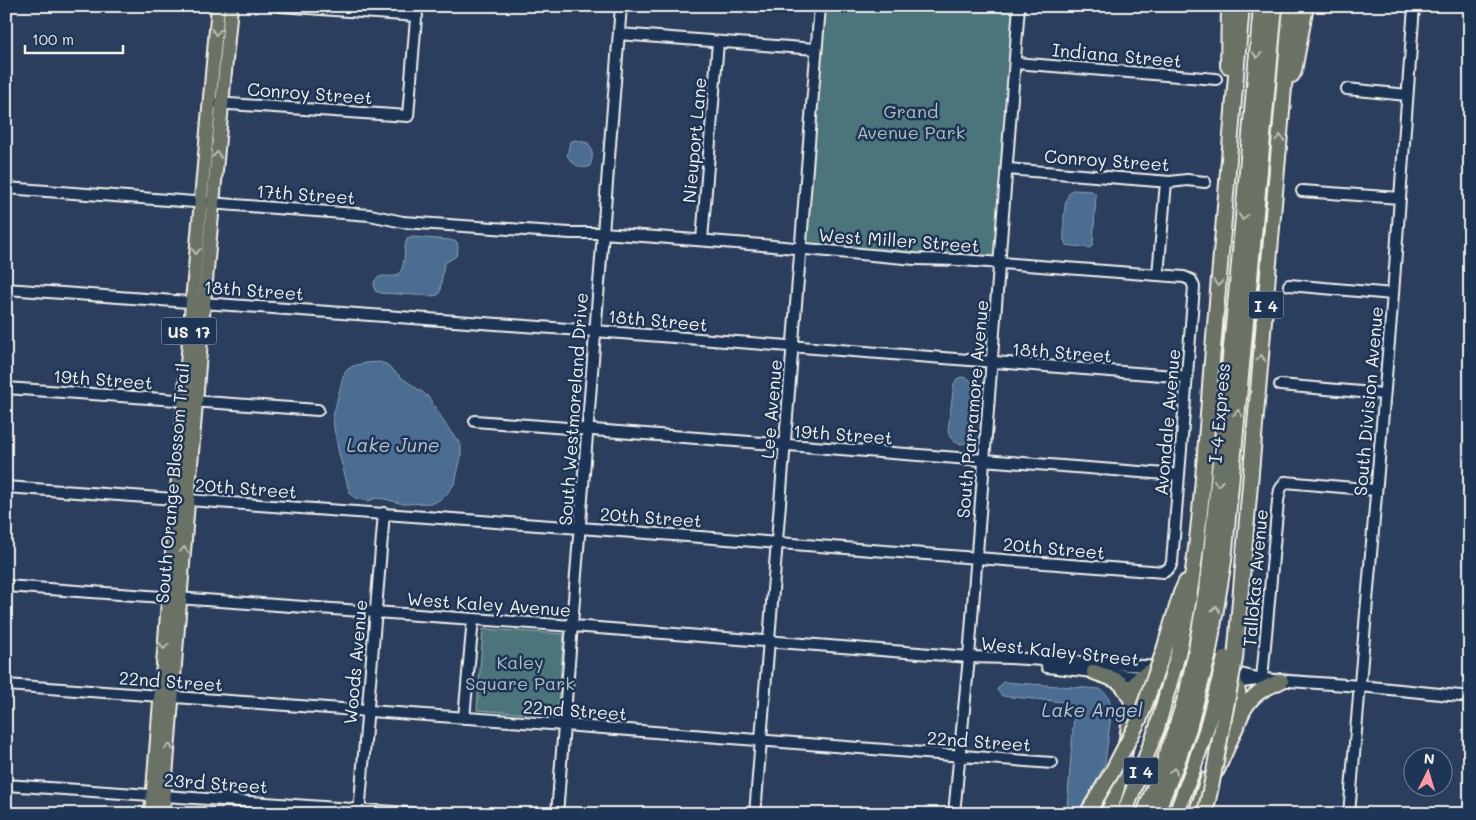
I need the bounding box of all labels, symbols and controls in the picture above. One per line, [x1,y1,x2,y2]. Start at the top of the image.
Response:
scale bar [25,22,122,54]
one-way arrow [211,28,222,36]
text: 100 m [32,29,74,49]
street label: Indiana Street [1051,37,1183,73]
one-way arrow [1252,51,1263,59]
street label: Nieuport Lane [677,76,711,204]
street label: Conroy Street [246,77,374,109]
park label: Grand Avenue Park [857,99,965,144]
one-way arrow [1274,134,1285,142]
street label: Conroy Street [1043,144,1171,176]
one-way arrow [211,151,222,159]
street label: 17th Street [256,179,356,209]
one-way arrow [1238,213,1249,221]
street label: West Miller Street [818,222,980,258]
one-way arrow [191,247,202,255]
street label: 18th Street [203,275,305,305]
one-way arrow [1213,279,1224,287]
street label: South Westmoreland Drive [553,292,593,526]
road number: I 4 [1248,292,1284,318]
street label: South Parramore Avenue [950,299,994,519]
street label: 18th Street [607,304,709,336]
street label: South Division Avenue [1348,305,1388,497]
road number: US 17 [162,318,216,344]
street label: 18th Street [1011,337,1113,367]
street label: Avondale Avenue [1149,348,1185,496]
one-way arrow [1255,354,1266,362]
street label: Lee Avenue [755,358,787,460]
street label: South Orange Blossom Trail [150,362,194,604]
street label: I-4 Express [1203,362,1235,464]
street label: 19th Street [52,364,154,394]
one-way arrow [1233,408,1244,416]
street label: 19th Street [792,419,894,449]
water label: Lake June [347,432,439,457]
street label: 20th Street [194,472,298,504]
one-way arrow [1213,479,1224,487]
street label: 20th Street [599,501,703,533]
street label: Tallokas Avenue [1237,508,1273,648]
street label: 20th Street [1002,532,1106,564]
one-way arrow [179,545,190,553]
street label: West Kaley Avenue [406,586,572,622]
street label: Woods Avenue [338,599,372,725]
one-way arrow [1211,604,1221,613]
street label: West Kaley Street [979,631,1141,671]
one-way arrow [159,642,170,650]
park label: Kaley Square Park [465,650,575,695]
street label: 22nd Street [118,665,224,697]
street label: 22nd Street [522,694,628,726]
water label: Lake Angel [1042,697,1143,722]
street label: 22nd Street [926,725,1032,757]
one-way arrow [163,743,174,751]
north arrow [1404,748,1454,798]
text: N [1423,749,1435,768]
road number: I 4 [1124,758,1158,784]
street label: 23rd Street [163,767,269,799]
one-way arrow [1167,767,1178,776]

